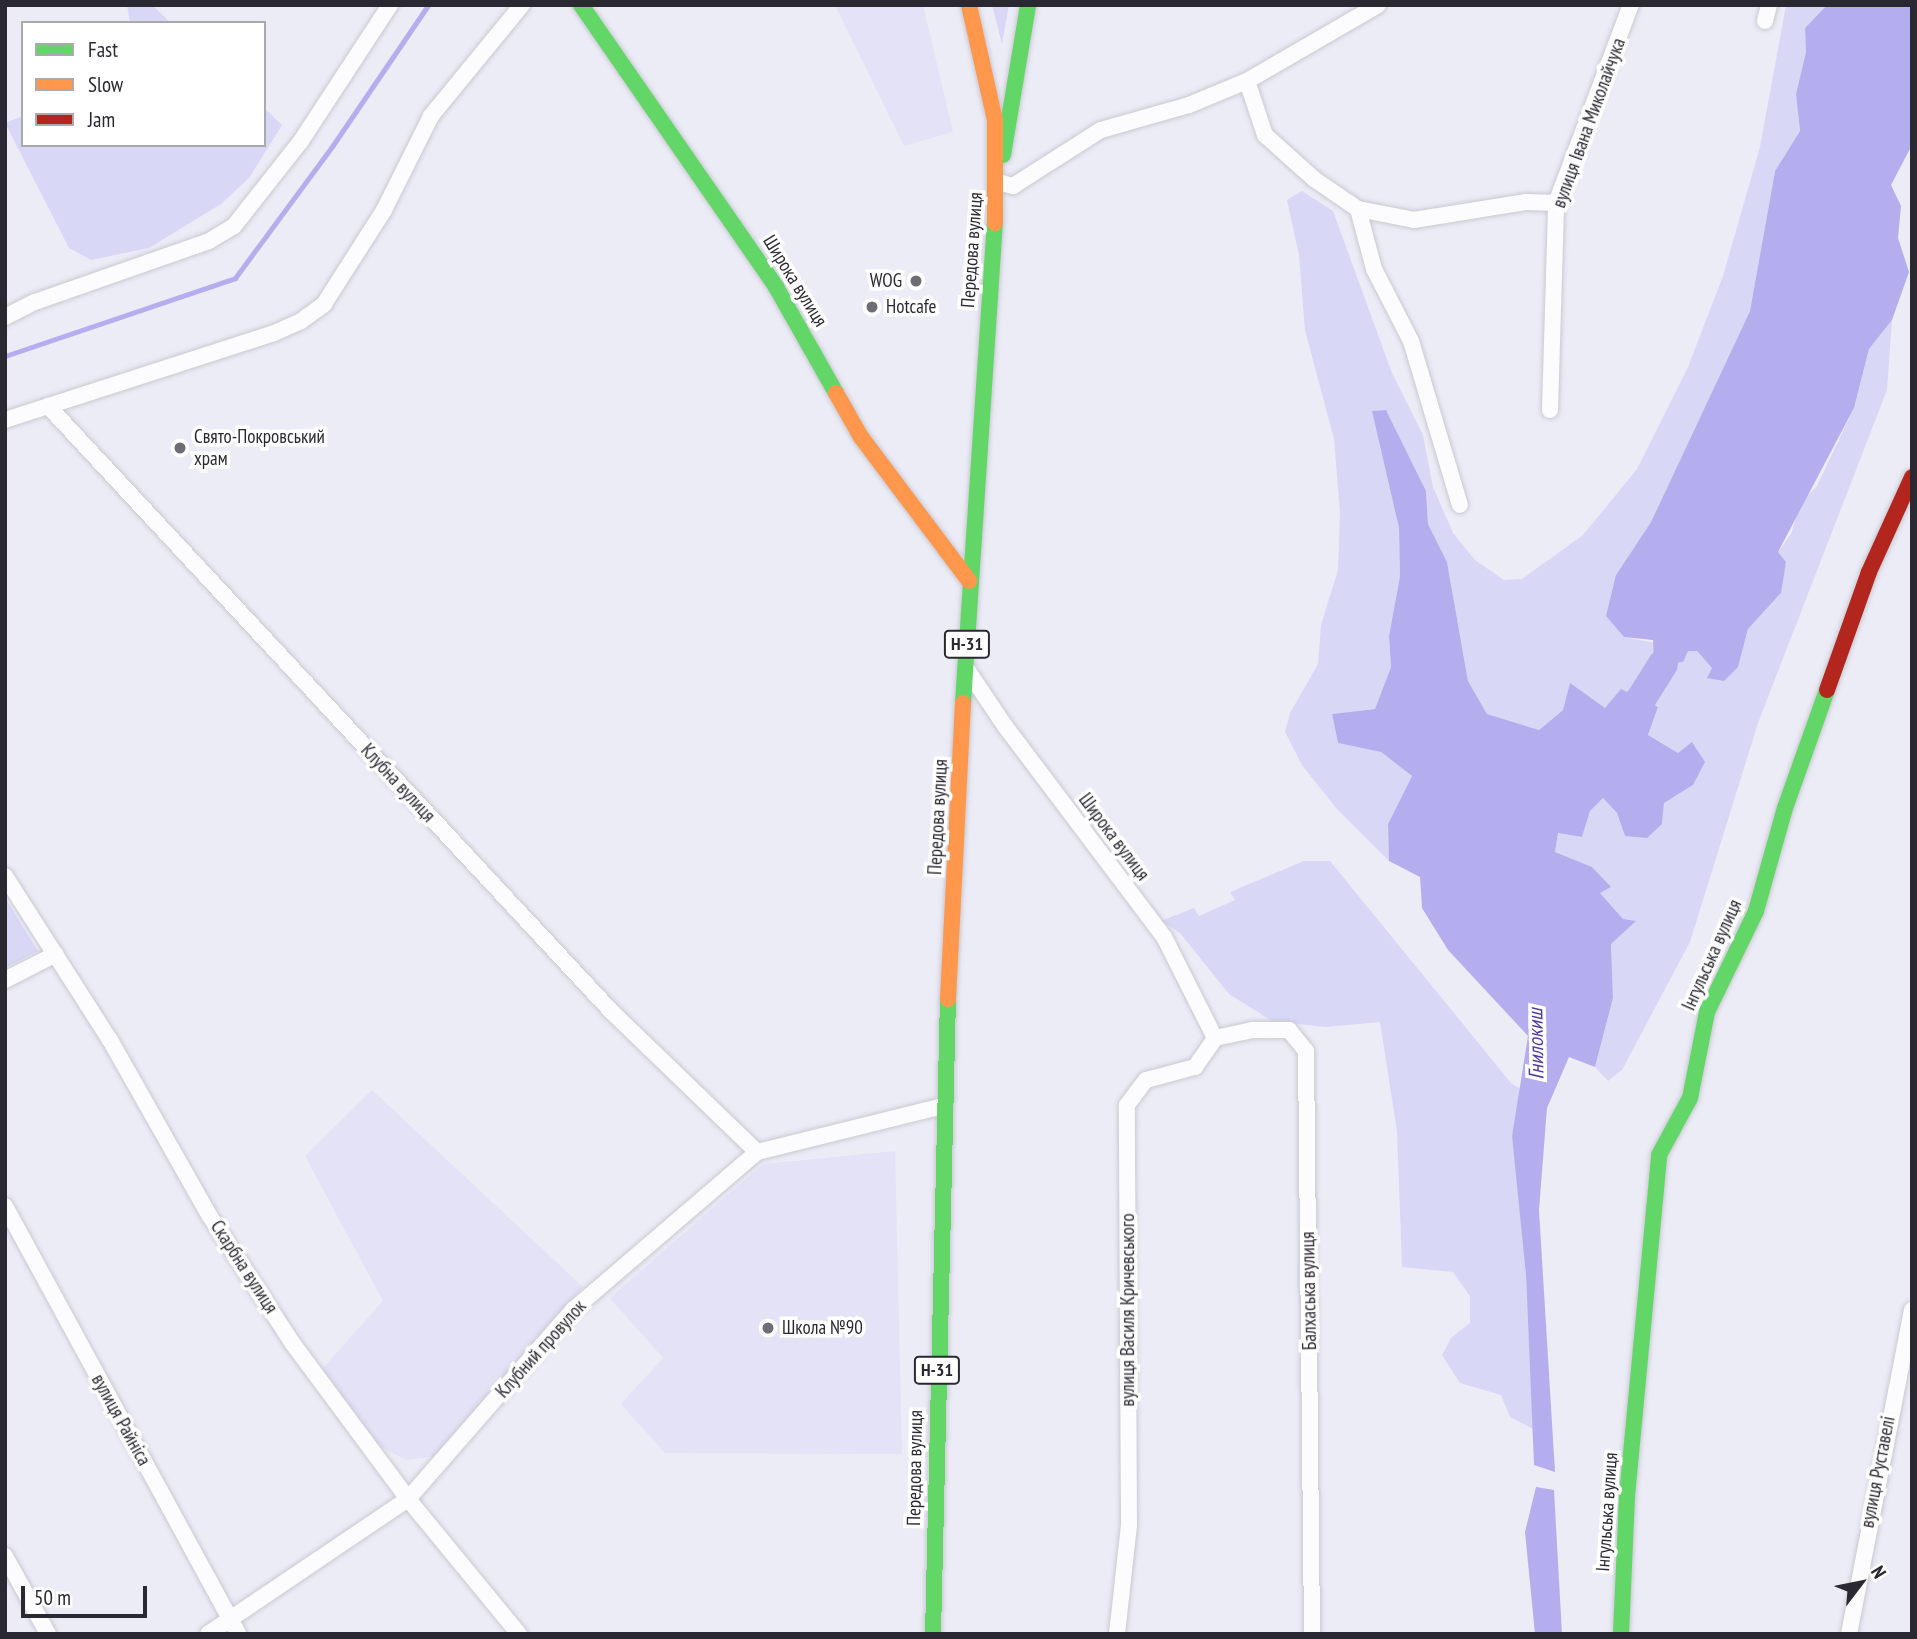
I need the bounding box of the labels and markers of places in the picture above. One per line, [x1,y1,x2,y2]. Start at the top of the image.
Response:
place label: WOG [870,270,902,292]
marker: WOG [908,273,924,289]
place label: Hotcafe [886,296,936,318]
marker: Hotcafe [864,299,880,315]
place label: Свято-Покровський храм [194,426,325,470]
marker: Свято-Покровський храм [172,440,188,456]
place label: Школа №90 [782,1317,863,1339]
marker: Школа №90 [760,1320,776,1336]

